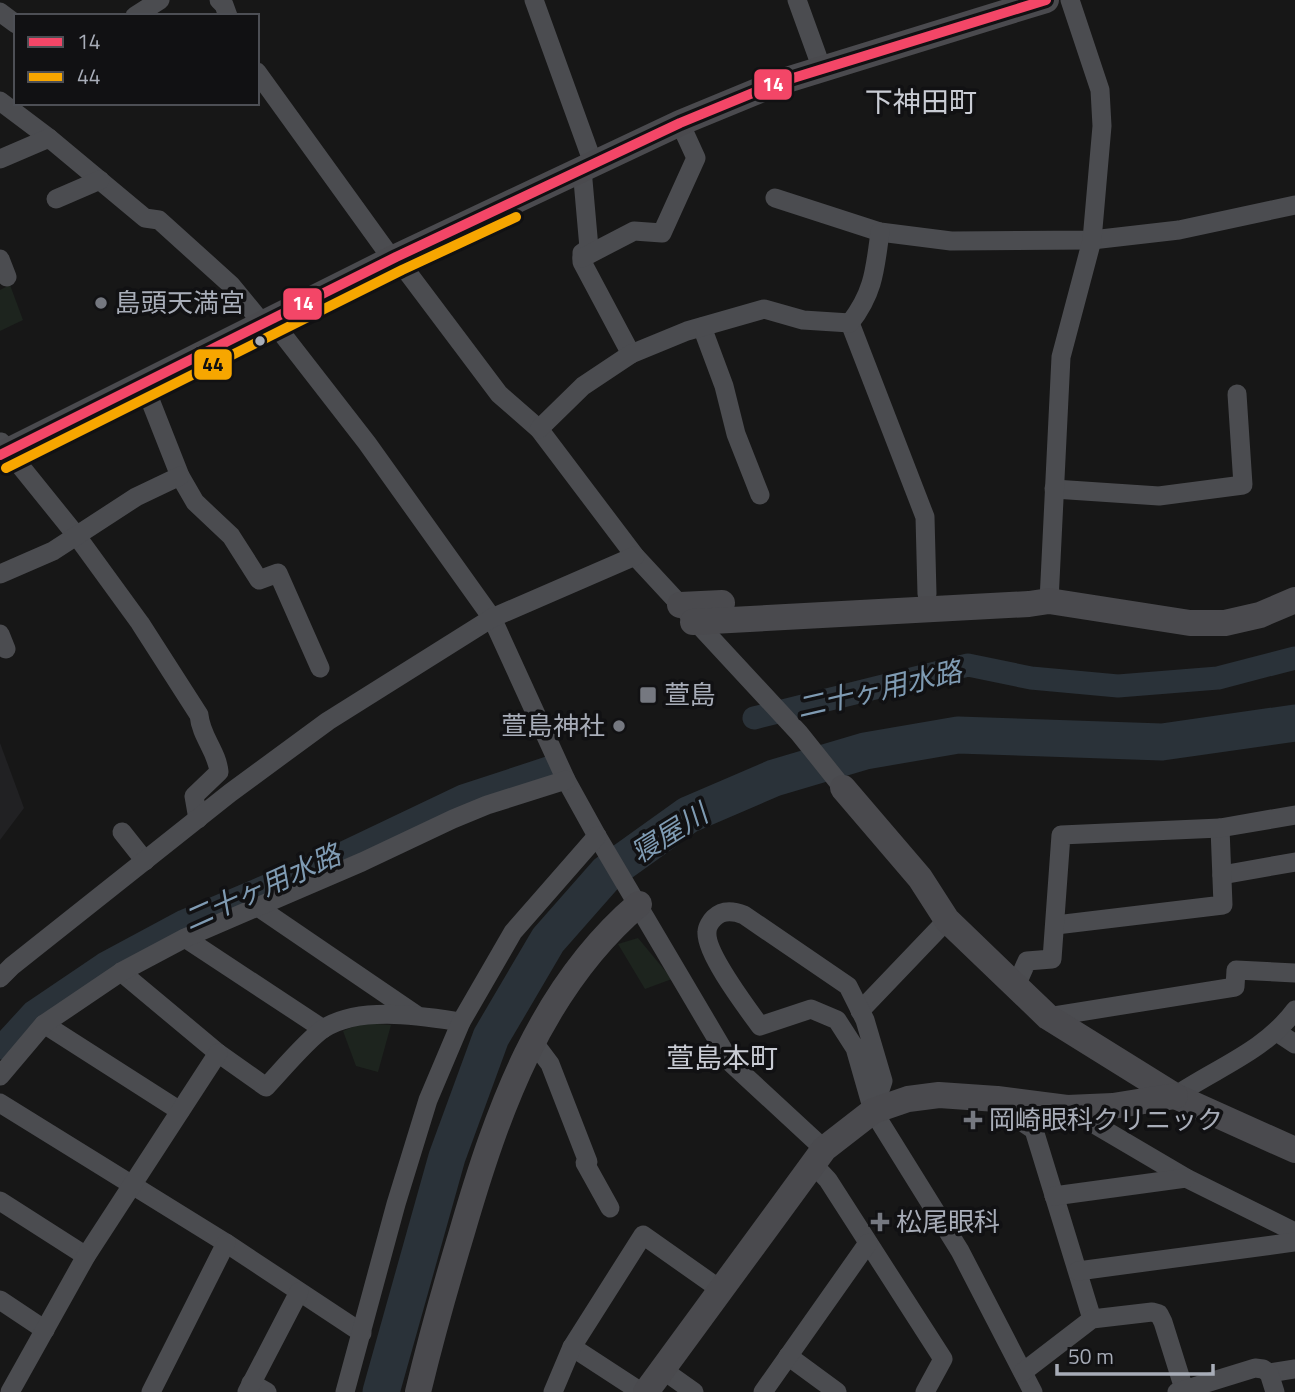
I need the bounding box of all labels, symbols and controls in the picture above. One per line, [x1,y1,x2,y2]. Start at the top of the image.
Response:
legend [14,14,259,105]
text: 14 [77,25,101,57]
text: 44 [77,60,101,92]
line badge: 14 [753,68,793,101]
text: 14 [762,69,784,98]
district label: 下神田町 [865,80,977,123]
place label: 島頭天満宮 [115,283,245,322]
line badge: 14 [282,287,323,321]
text: 14 [292,288,314,317]
marker: 島頭天満宮 [93,295,109,311]
unlabelled marker [253,334,267,348]
line badge: 44 [193,348,233,381]
text: 44 [202,349,224,378]
water label: 二十ヶ用水路 [792,648,968,728]
place label: 萱島 [664,675,716,714]
marker: 萱島 [638,685,658,705]
place label: 萱島神社 [501,706,605,745]
marker: 萱島神社 [611,718,627,734]
water label: 寝屋川 [622,791,718,873]
water label: 二十ヶ用水路 [176,832,349,940]
district label: 萱島本町 [666,1036,778,1079]
place label: 岡崎眼科クリニック [989,1100,1223,1139]
marker: 岡崎眼科クリニック [963,1110,983,1130]
place label: 松尾眼科 [896,1202,1000,1241]
marker: 松尾眼科 [870,1212,890,1232]
scale bar [1057,1332,1213,1376]
text: 50 m [1068,1340,1114,1372]

